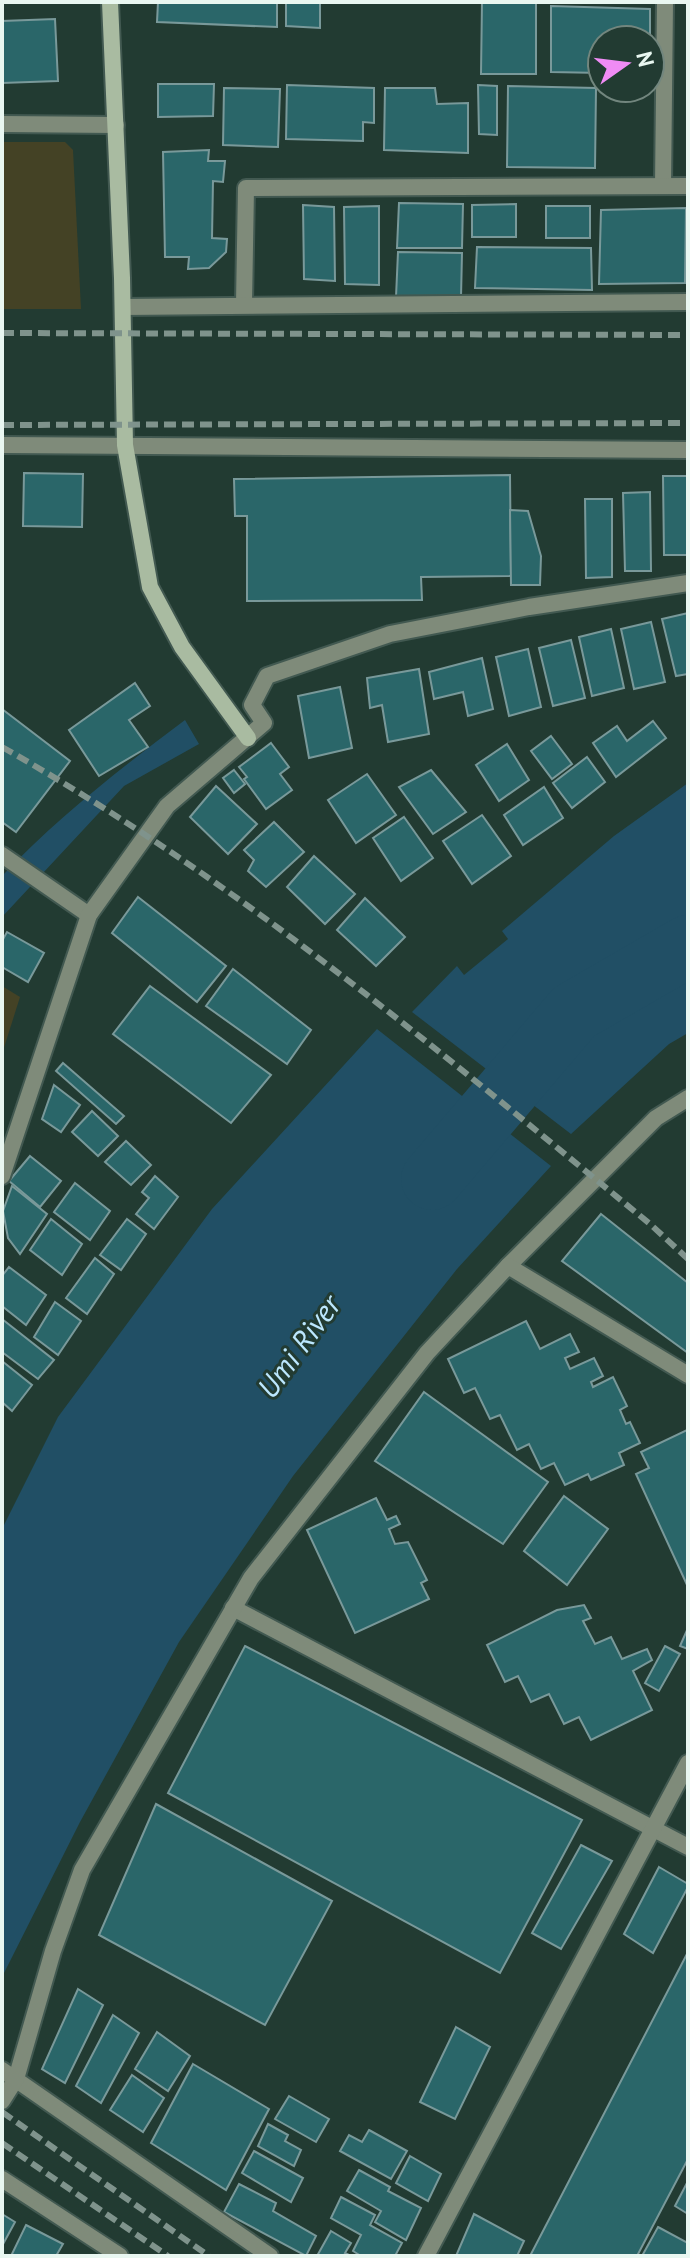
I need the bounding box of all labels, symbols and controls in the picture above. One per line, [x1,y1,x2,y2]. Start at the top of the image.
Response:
north arrow [586,24,666,104]
text: N [630,49,661,70]
water label: Umi River [248,1285,350,1405]

